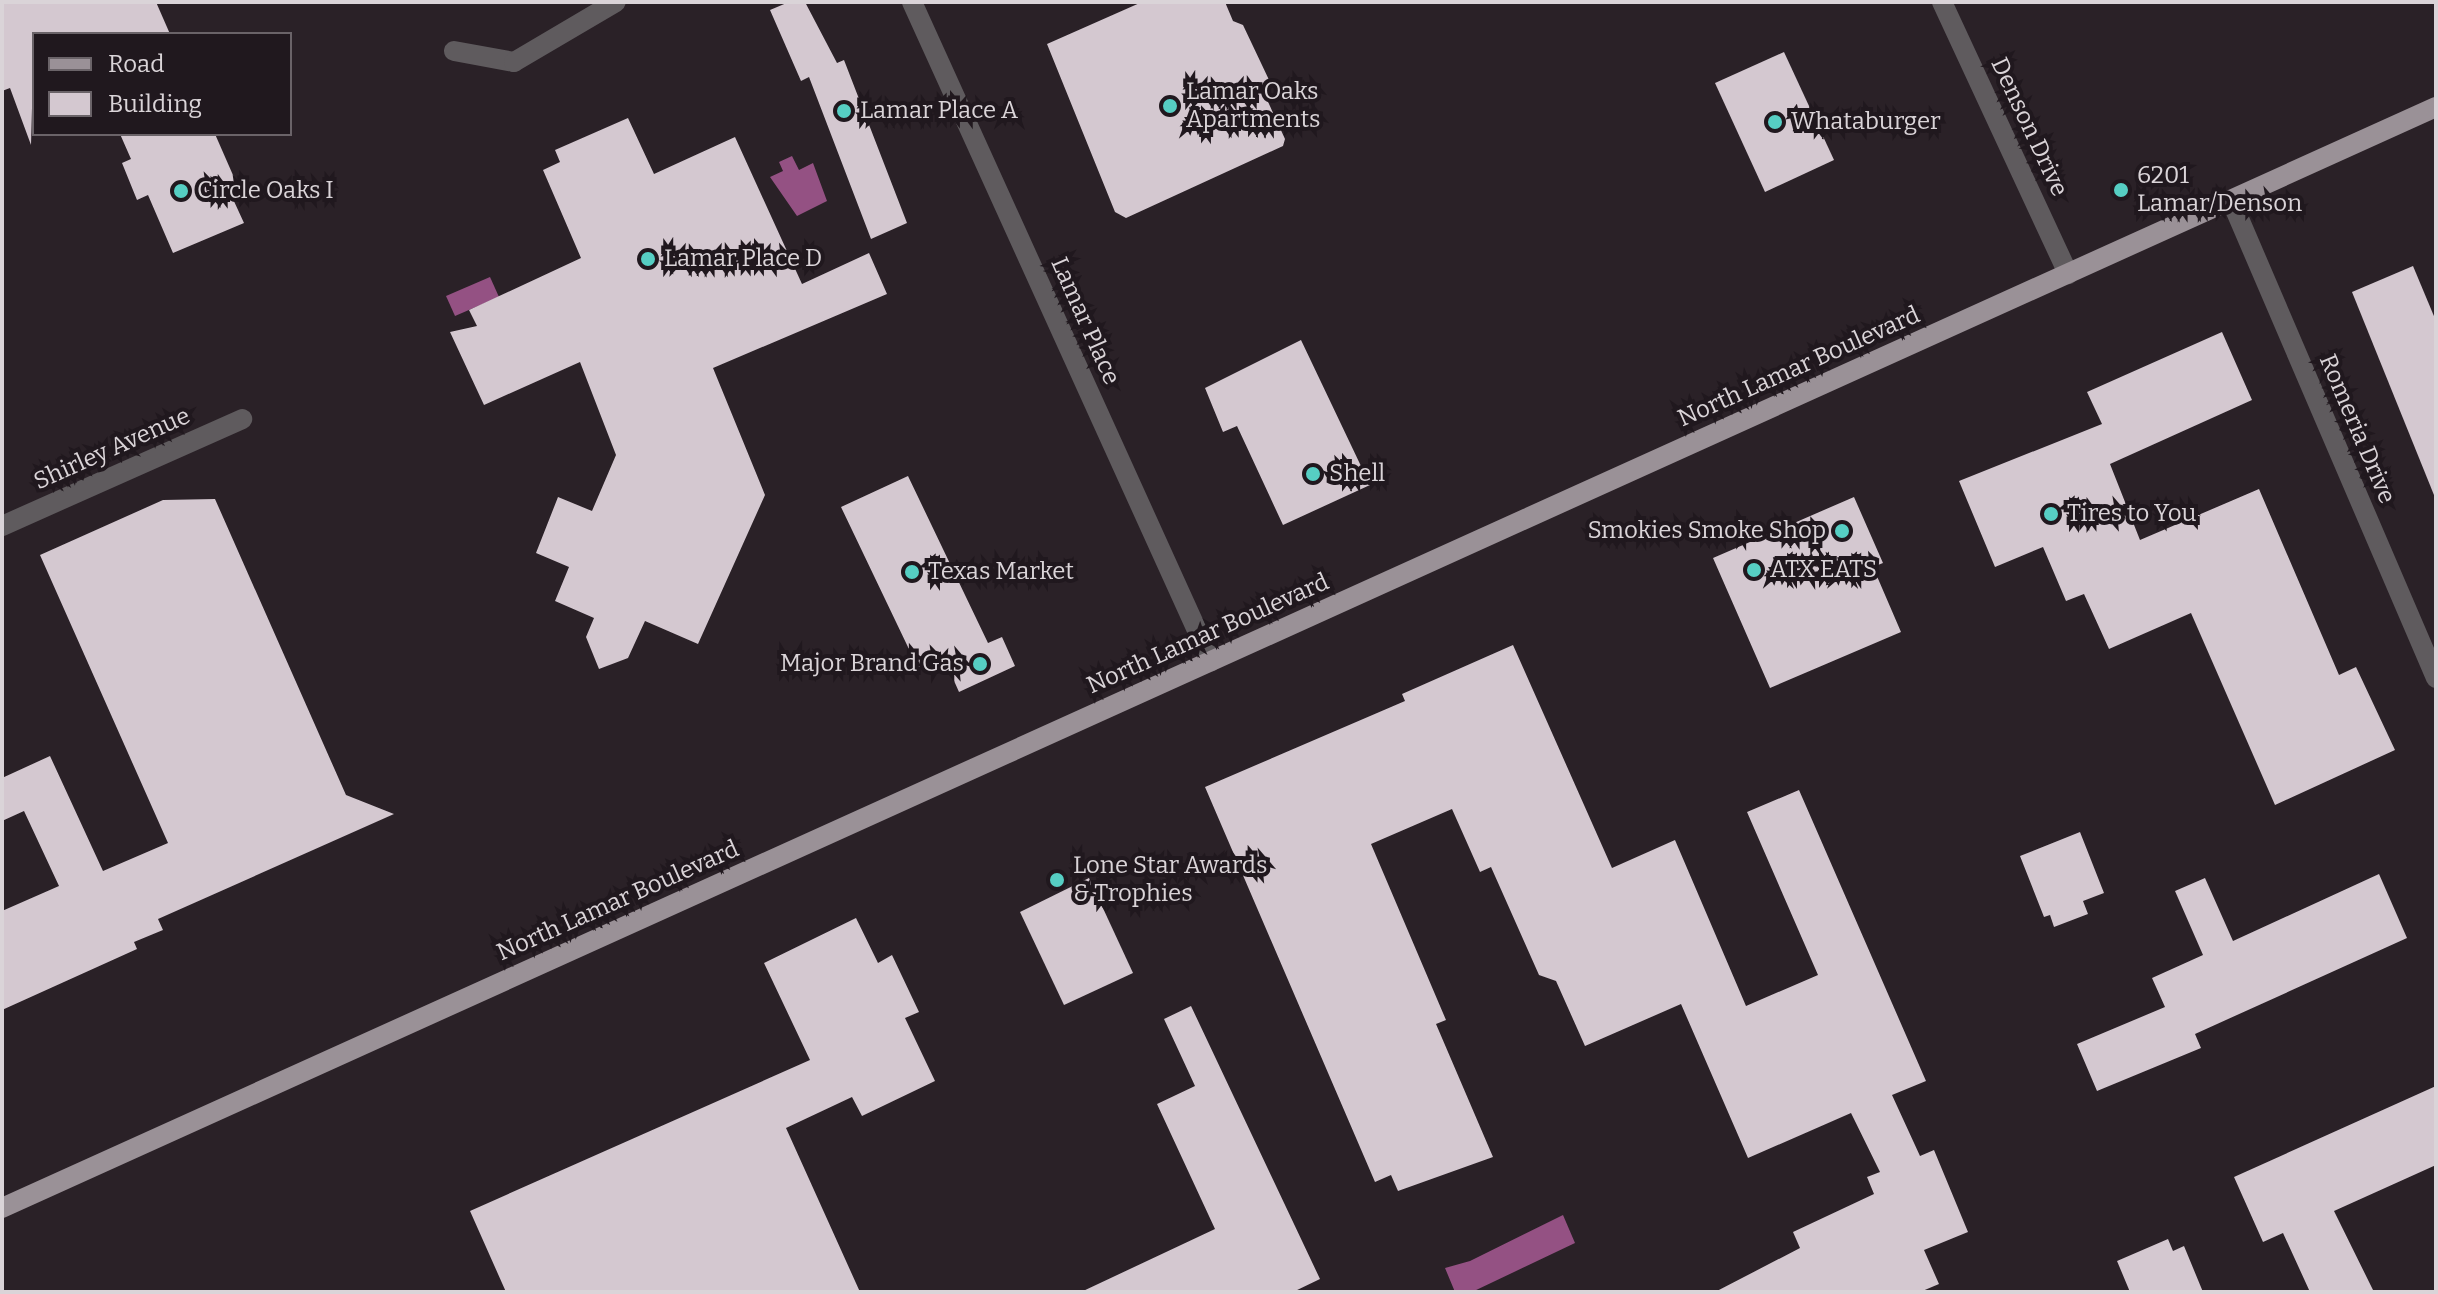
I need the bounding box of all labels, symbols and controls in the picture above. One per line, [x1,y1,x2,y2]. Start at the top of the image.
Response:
legend [32,32,292,136]
text: Road [108,50,164,78]
street label: Denson Drive [1984,53,2074,201]
place label: Lamar Oaks Apartments [1186,78,1320,134]
text: Building [108,90,202,118]
place label: Lamar Place A [860,97,1018,125]
marker: Lamar Oaks Apartments [1161,97,1179,115]
marker: Lamar Place A [835,102,853,120]
place label: Whataburger [1791,108,1941,136]
marker: Whataburger [1766,113,1784,131]
place label: 6201 Lamar/Denson [2137,162,2302,218]
place label: Circle Oaks I [197,177,334,205]
marker: 6201 Lamar/Denson [2112,181,2130,199]
marker: Circle Oaks I [172,182,190,200]
place label: Lamar Place D [664,245,822,273]
marker: Lamar Place D [639,250,657,268]
street label: Lamar Place [1044,253,1126,389]
street label: North Lamar Boulevard [1674,301,1924,433]
street label: Romeria Drive [2313,350,2401,508]
street label: Shirley Avenue [29,402,195,496]
place label: Shell [1329,460,1385,488]
marker: Shell [1304,465,1322,483]
place label: Tires to You [2067,500,2196,528]
marker: Tires to You [2042,505,2060,523]
place label: Smokies Smoke Shop [1587,517,1826,545]
marker: Smokies Smoke Shop [1833,522,1851,540]
place label: ATX EATS [1770,556,1877,584]
place label: Texas Market [928,558,1074,586]
marker: ATX EATS [1745,561,1763,579]
marker: Texas Market [903,563,921,581]
street label: North Lamar Boulevard [1083,568,1333,700]
place label: Major Brand Gas [780,650,964,678]
marker: Major Brand Gas [971,655,989,673]
street label: North Lamar Boulevard [493,835,743,967]
place label: Lone Star Awards & Trophies [1073,852,1267,908]
marker: Lone Star Awards & Trophies [1048,871,1066,889]

